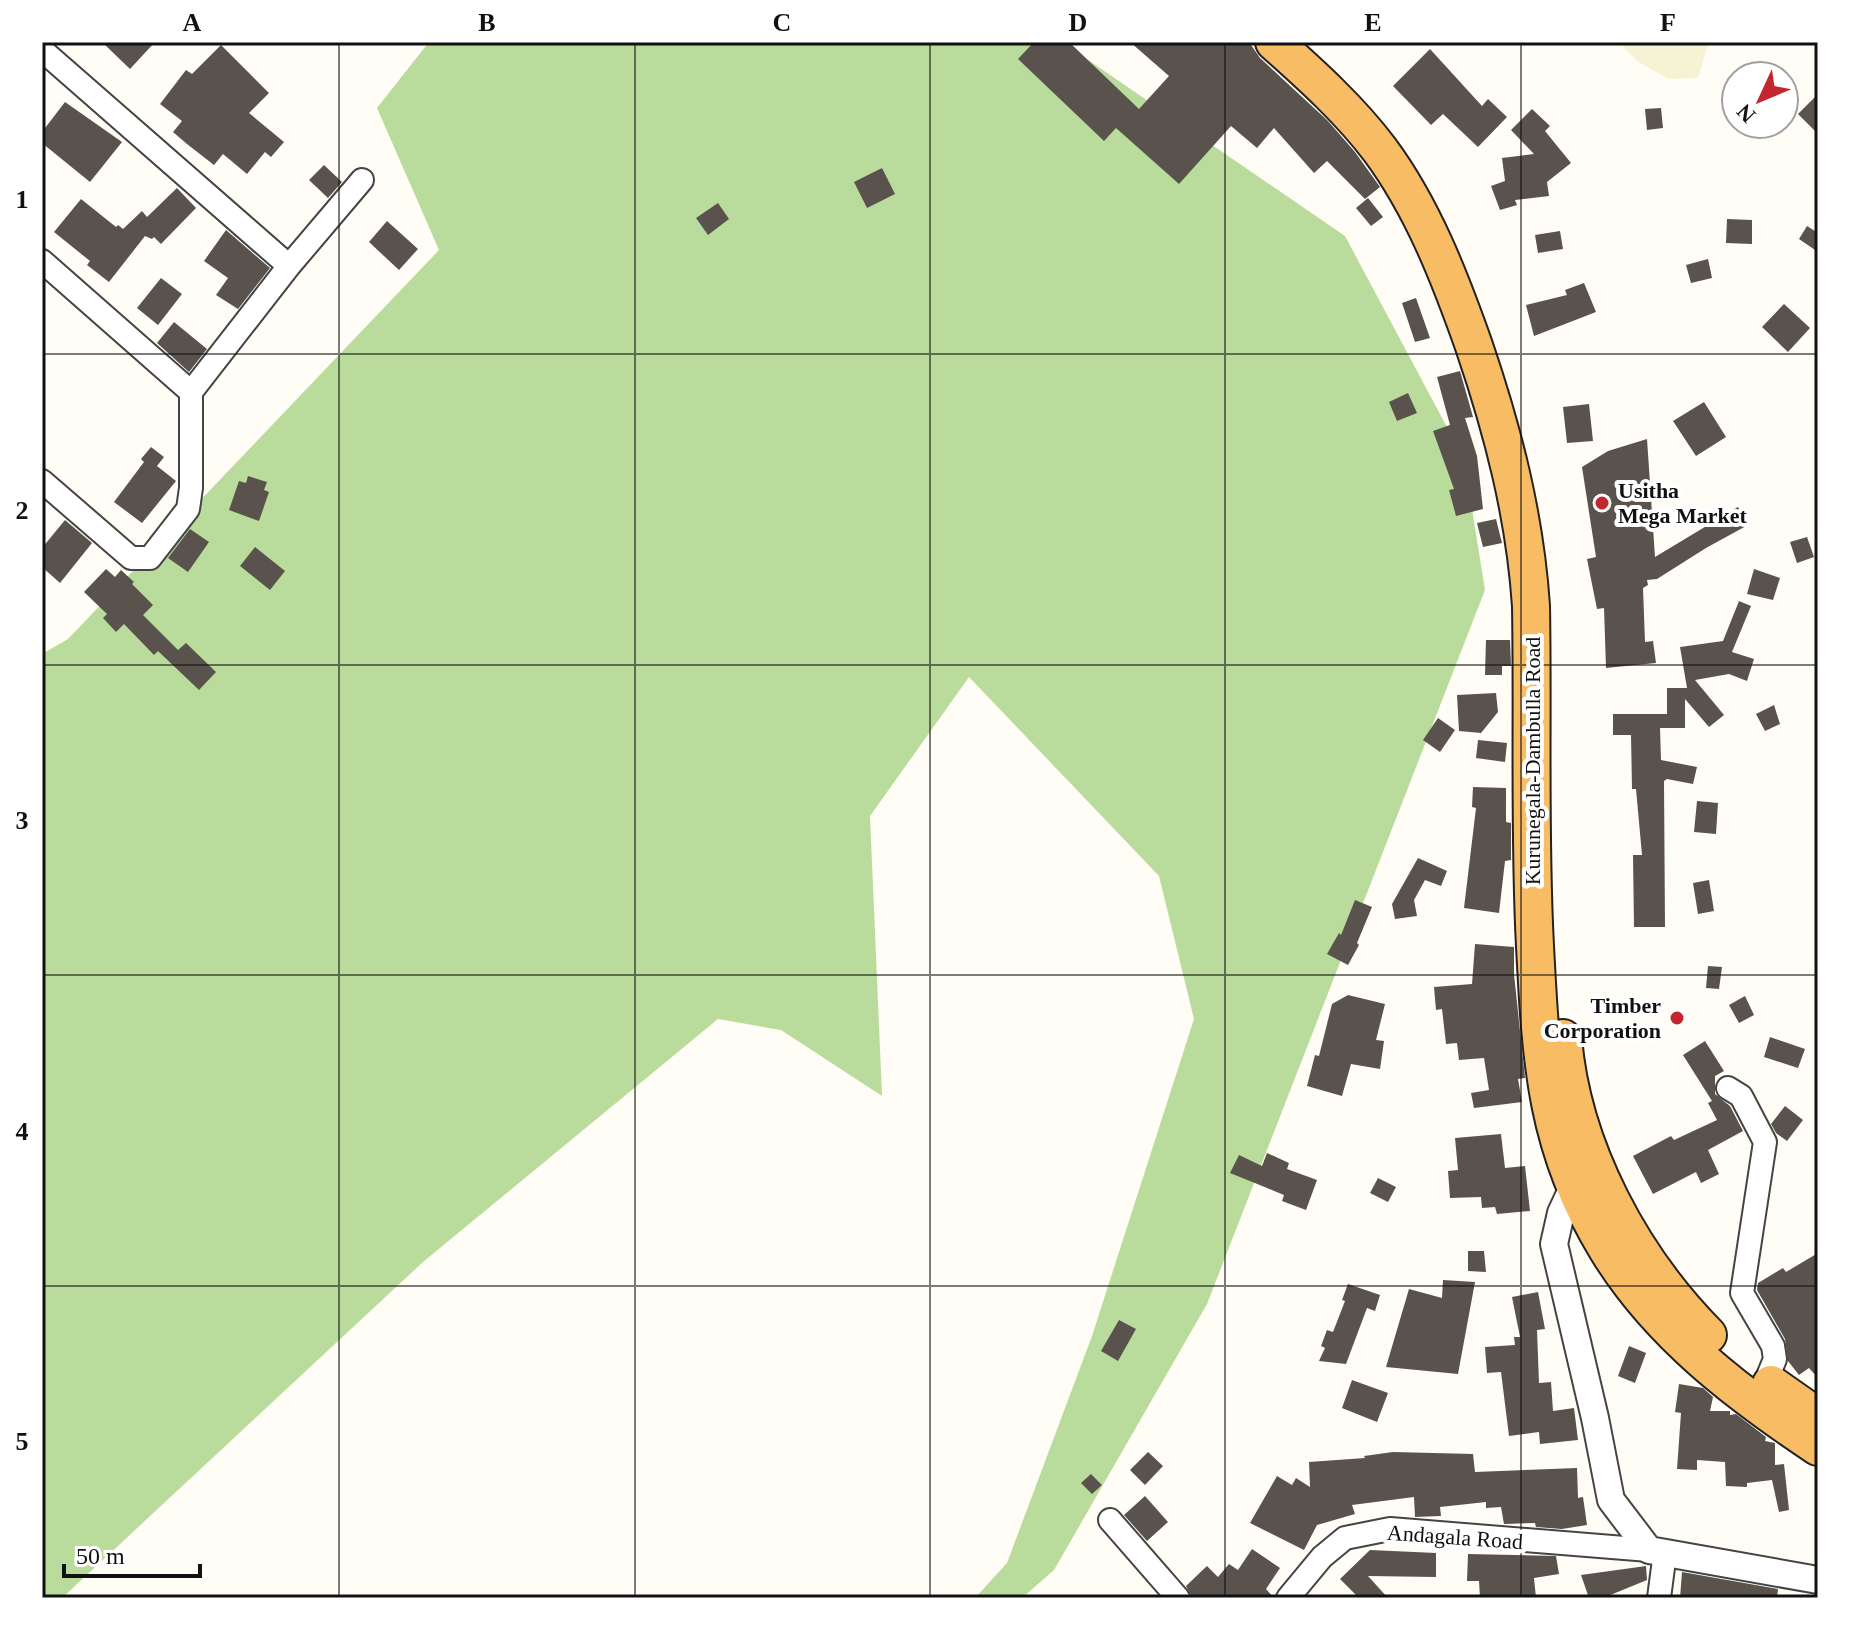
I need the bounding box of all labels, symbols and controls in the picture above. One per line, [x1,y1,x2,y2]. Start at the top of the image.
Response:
text: A [183,8,202,37]
text: B [478,8,496,37]
text: C [773,8,791,37]
text: D [1069,8,1087,37]
text: E [1364,8,1382,37]
text: F [1660,8,1676,37]
north arrow [1720,60,1800,140]
text: N [1731,99,1760,128]
text: 1 [16,185,29,214]
place label: Usitha Mega Market [1618,478,1748,528]
marker: Usitha Mega Market [1593,494,1611,512]
text: 2 [16,496,29,525]
street label: Kurunegala-Dambulla Road [1520,637,1545,885]
text: 3 [16,806,29,835]
place label: Timber Corporation [1544,993,1661,1043]
marker: Timber Corporation [1668,1009,1686,1027]
text: 4 [16,1117,29,1146]
text: 5 [16,1427,29,1456]
street label: Andagala Road [1386,1520,1524,1554]
scale bar [64,1528,200,1578]
text: 50 m [76,1543,125,1569]

